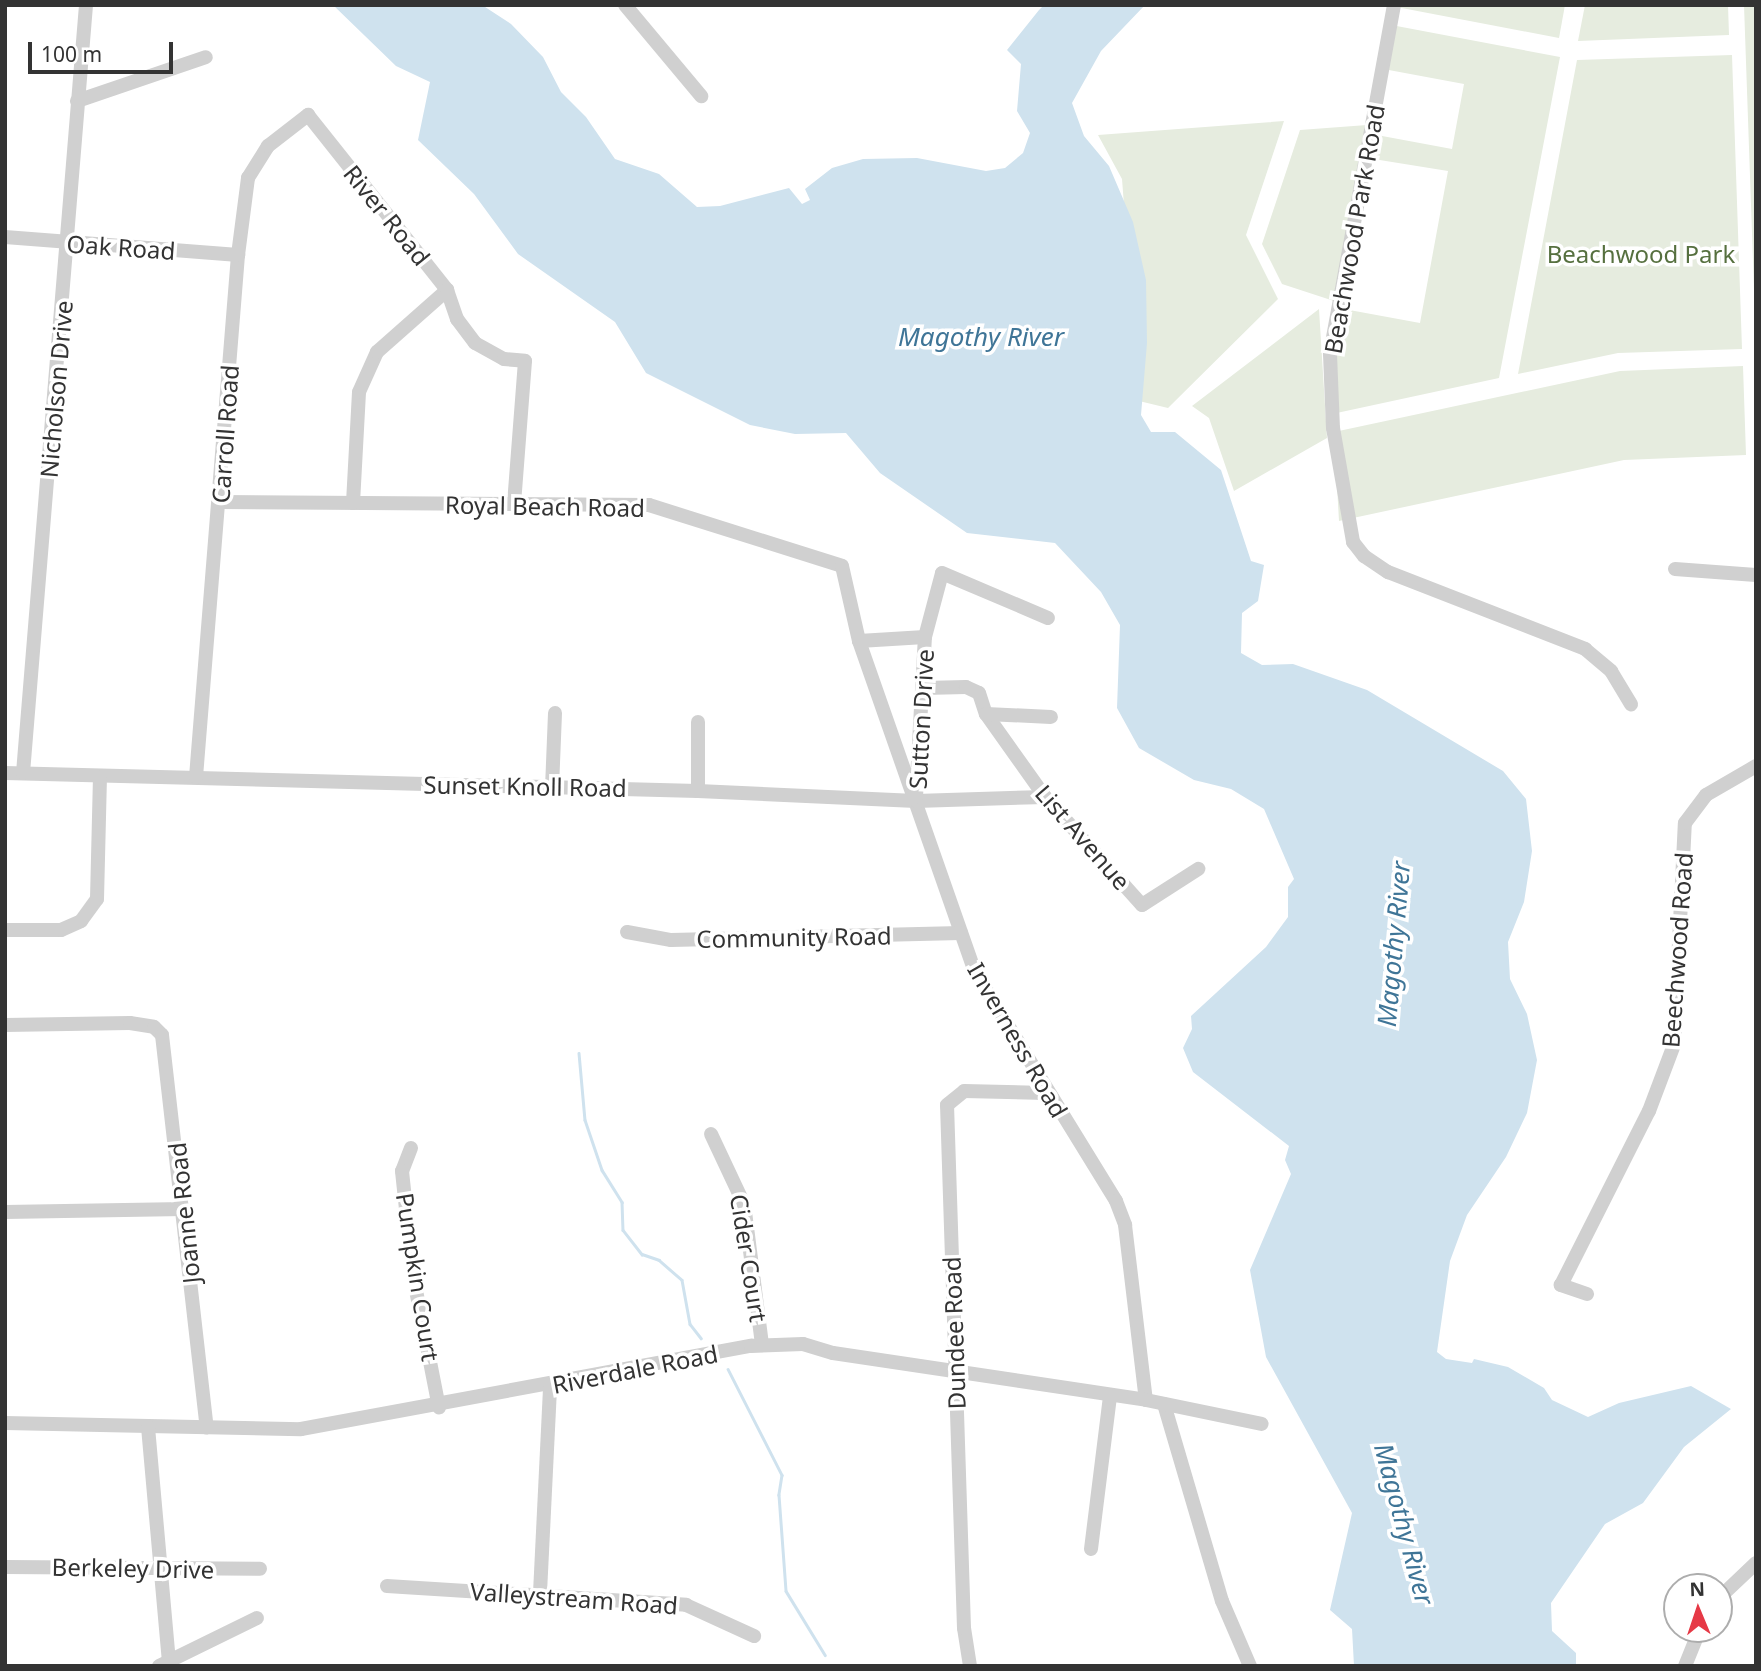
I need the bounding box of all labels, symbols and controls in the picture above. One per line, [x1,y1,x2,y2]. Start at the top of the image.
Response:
scale bar [32,28,177,72]
text: 100 m [41,40,102,68]
street label: Beachwood Park Road [1318,102,1390,356]
street label: River Road [338,159,436,271]
street label: Oak Road [66,229,176,265]
park label: Beachwood Park [1547,240,1735,268]
street label: Nicholson Drive [34,299,78,479]
water label: Magothy River [898,321,1064,353]
street label: Carroll Road [206,364,244,504]
street label: Royal Beach Road [445,490,645,522]
street label: Sutton Drive [903,648,939,790]
street label: Sunset Knoll Road [423,770,627,802]
street label: List Avenue [1030,779,1136,895]
street label: Beechwood Road [1656,851,1698,1049]
water label: Magothy River [1371,860,1417,1028]
street label: Community Road [696,921,892,953]
street label: Inverness Road [962,958,1074,1122]
street label: Joanne Road [162,1141,206,1285]
street label: Pumpkin Court [391,1191,445,1363]
street label: Cider Court [725,1192,773,1324]
street label: Dundee Road [937,1256,971,1410]
street label: Riverdale Road [550,1339,720,1399]
water label: Magothy River [1367,1440,1441,1608]
street label: Berkeley Drive [52,1552,214,1584]
north arrow [1663,1573,1733,1643]
street label: Valleystream Road [469,1576,679,1620]
text: N [1689,1576,1706,1602]

